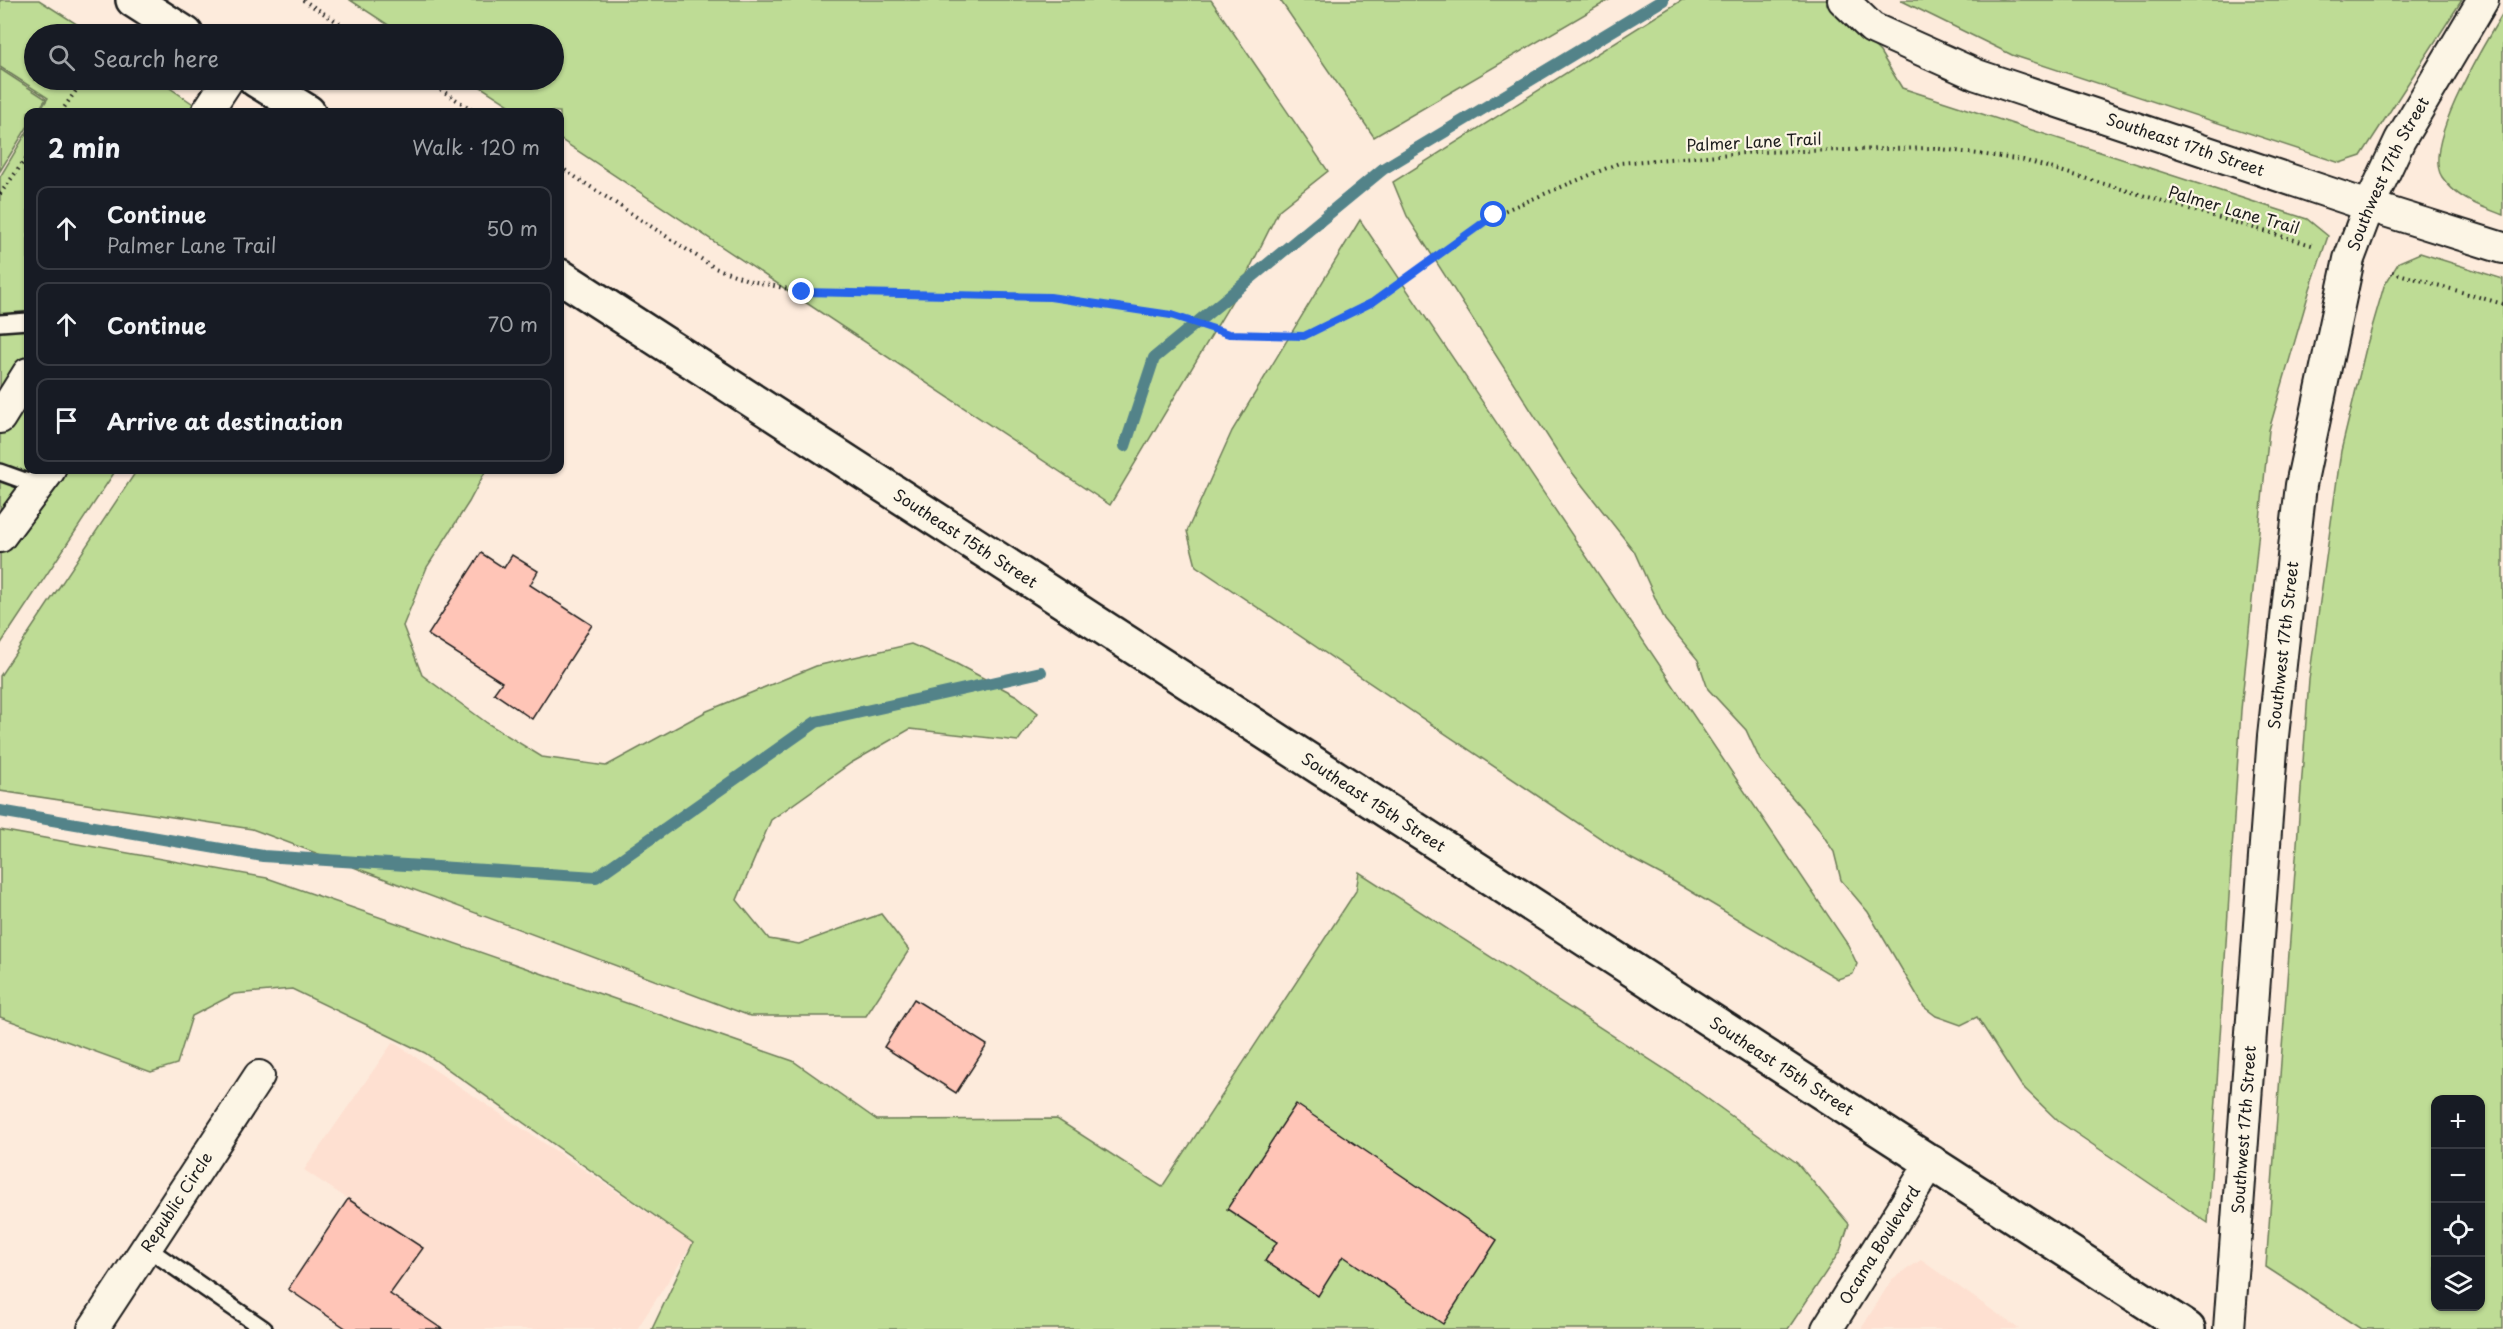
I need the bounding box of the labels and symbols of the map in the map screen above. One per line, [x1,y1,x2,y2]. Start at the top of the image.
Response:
street label: Southwest 17th Street [2340,91,2434,254]
street label: Southeast 17th Street [2103,106,2268,181]
street label: Palmer Lane Trail [1686,125,1822,157]
street label: Palmer Lane Trail [2166,179,2303,239]
route start [1480,201,1506,227]
route end [788,278,814,304]
street label: Southeast 15th Street [889,482,1043,593]
street label: Southwest 17th Street [2261,559,2303,730]
street label: Southeast 15th Street [1297,746,1451,857]
street label: Southeast 15th Street [1705,1010,1859,1121]
street label: Southwest 17th Street [2225,1044,2261,1214]
street label: Republic Circle [134,1146,217,1256]
street label: Ocama Boulevard [1832,1180,1925,1309]

